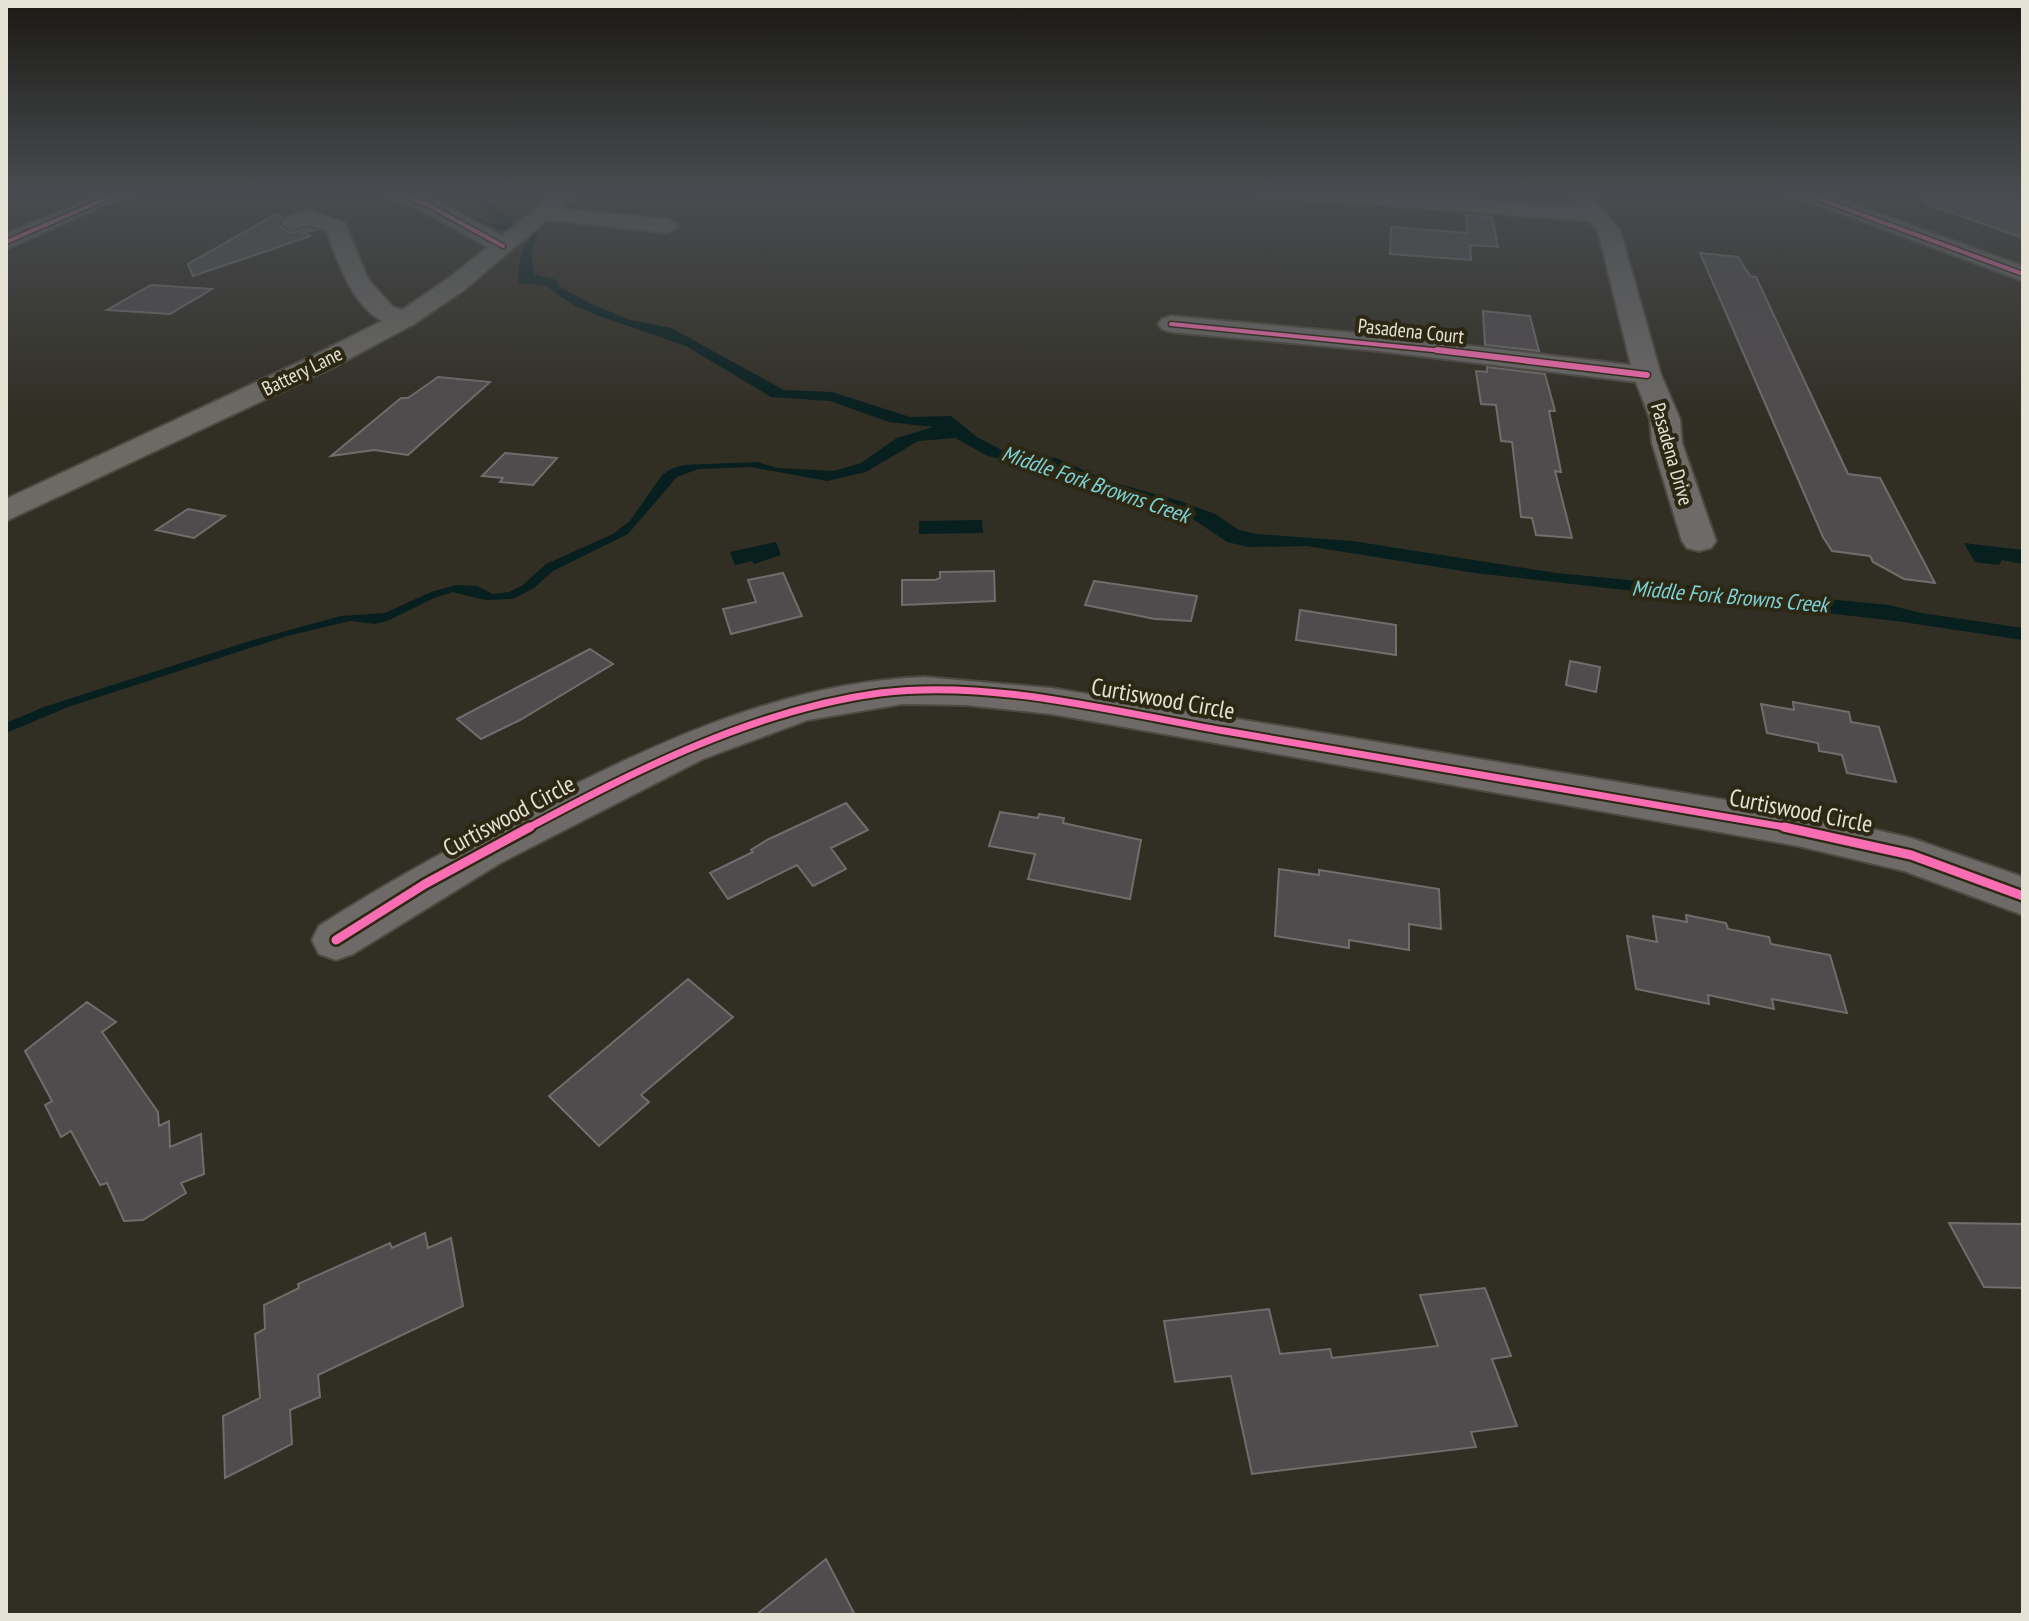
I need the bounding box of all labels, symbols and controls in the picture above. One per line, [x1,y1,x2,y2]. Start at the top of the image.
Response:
street label: Pasadena Court [1357,313,1466,350]
street label: Battery Lane [258,340,346,402]
street label: Pasadena Drive [1645,400,1699,508]
water label: Middle Fork Browns Creek [998,439,1196,530]
water label: Middle Fork Browns Creek [1631,573,1832,619]
street label: Curtiswood Circle [1089,671,1237,726]
street label: Curtiswood Circle [437,768,580,863]
street label: Curtiswood Circle [1727,781,1875,840]

